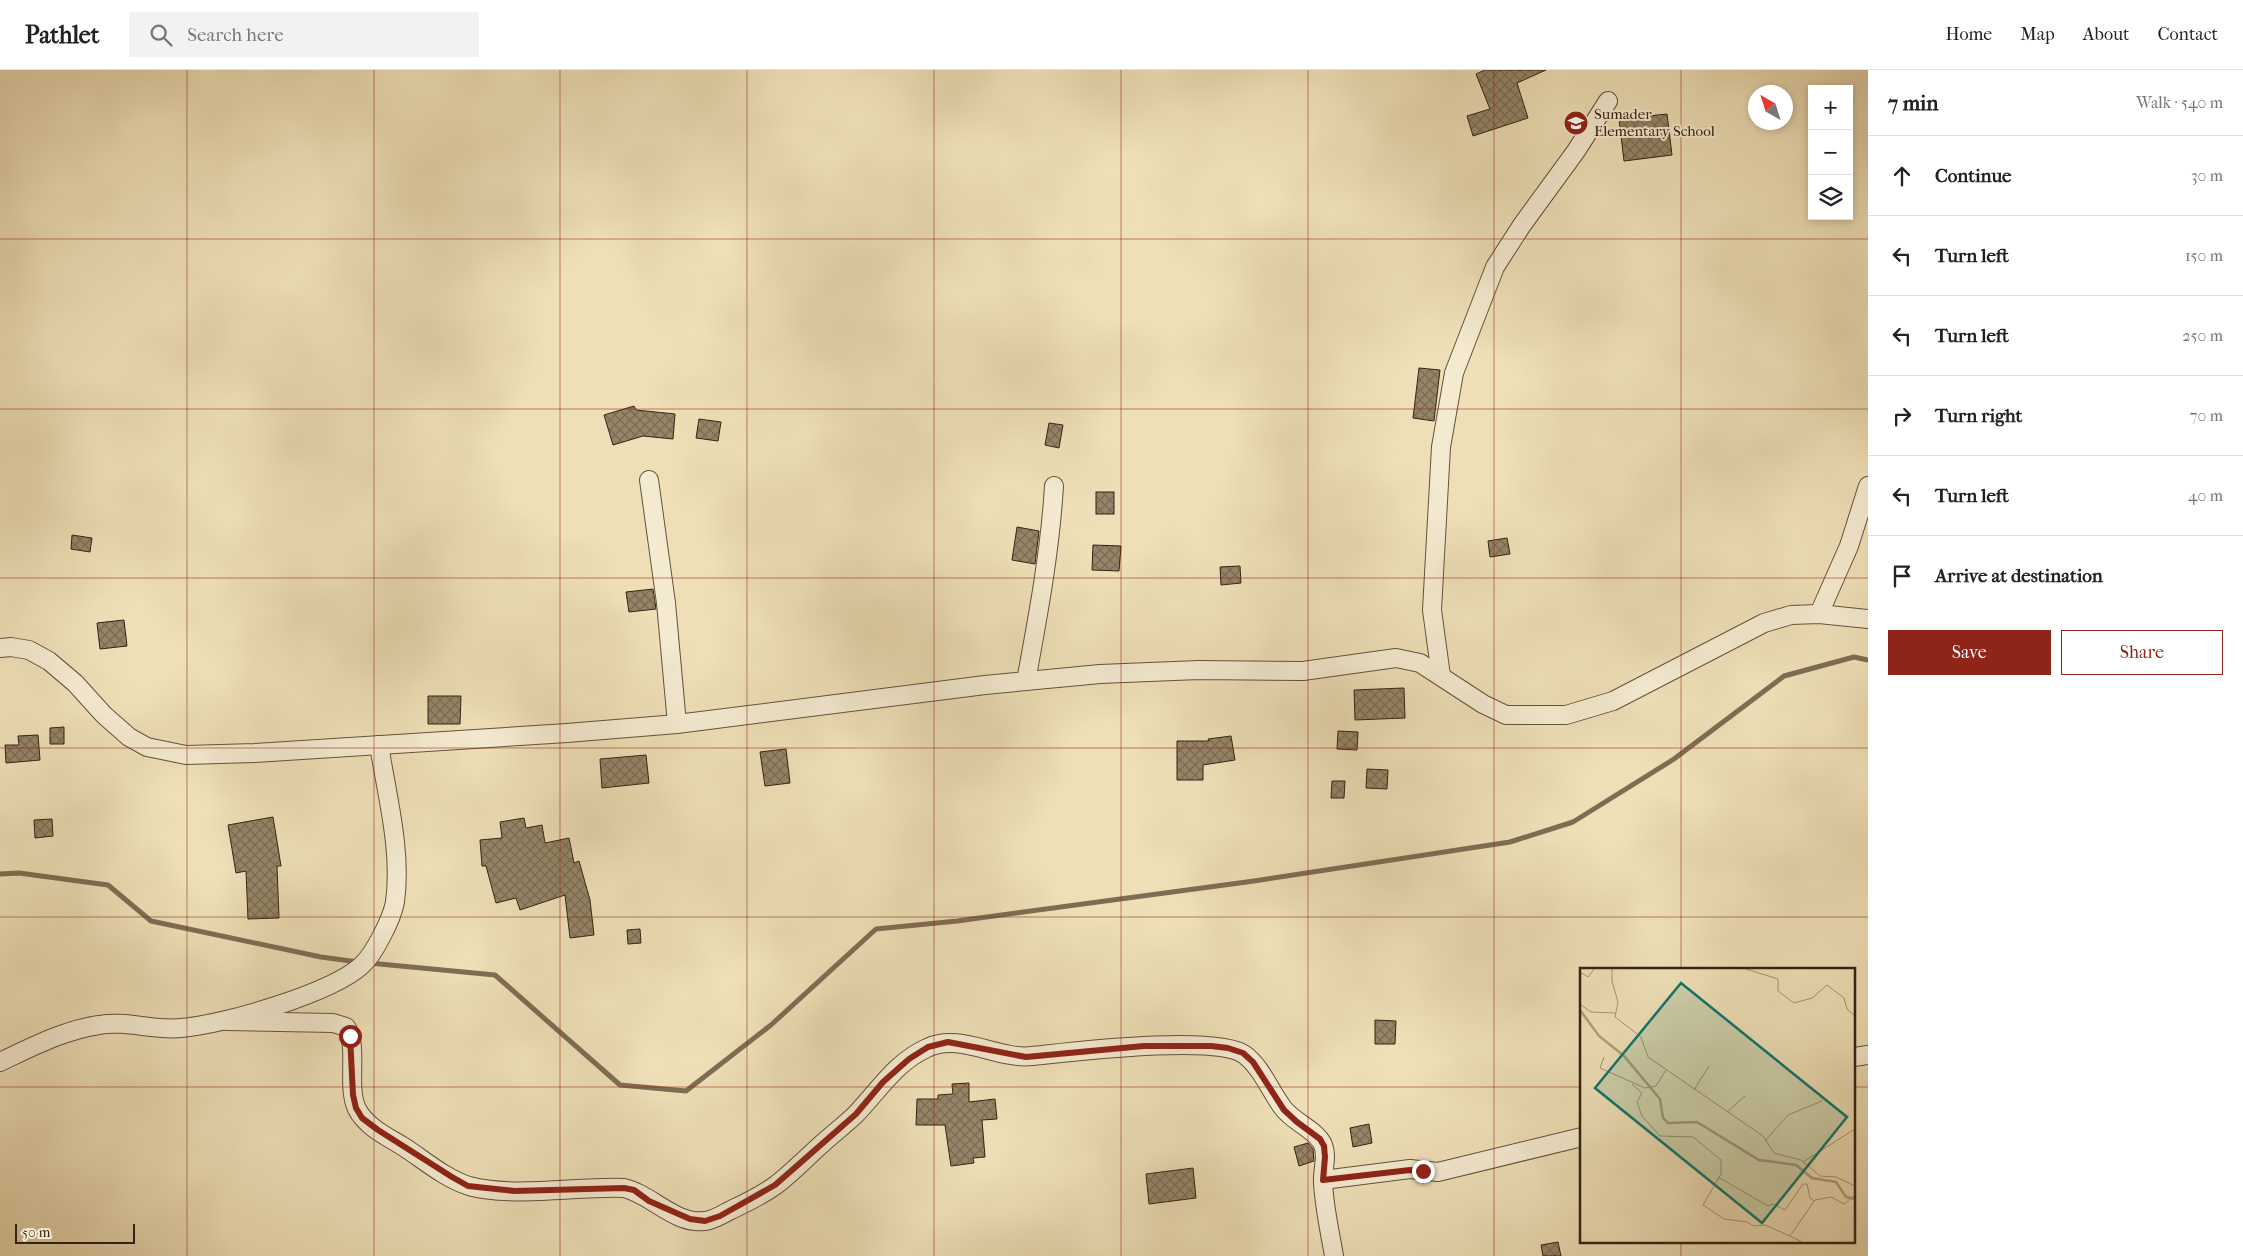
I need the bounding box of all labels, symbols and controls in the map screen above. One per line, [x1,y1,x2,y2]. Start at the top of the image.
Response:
search box [129,12,479,57]
text: Pathlet [25,21,99,49]
icon: search [147,21,175,49]
text: Search here [187,24,284,46]
text: Home [1945,24,1992,45]
text: Map [2020,24,2055,45]
text: About [2083,24,2129,45]
text: Contact [2157,24,2218,45]
north arrow [1748,85,1793,130]
map controls [1808,85,1853,220]
button: + [1808,85,1853,130]
text: 7 min [1888,91,1939,115]
text: Walk · 540 m [2136,93,2223,112]
place label: Sumader Elementary School [1594,105,1715,140]
school or university icon: Sumader Elementary School [1563,110,1589,136]
button: − [1808,130,1853,175]
icon: ahead [1888,162,1916,190]
text: Continue [1935,165,2011,187]
text: 30 m [2191,166,2223,185]
button: layers [1808,175,1853,220]
icon: left [1888,242,1916,270]
text: Turn left [1935,245,2009,267]
text: 150 m [2185,246,2223,265]
icon: left [1888,322,1916,350]
text: Turn left [1935,325,2009,347]
text: 250 m [2182,326,2223,345]
icon: right [1888,402,1916,430]
text: Turn right [1935,405,2022,427]
text: 70 m [2190,406,2223,425]
icon: left [1888,482,1916,510]
text: Turn left [1935,485,2009,507]
text: 40 m [2188,486,2223,505]
icon: arrive [1888,562,1916,590]
text: Arrive at destination [1935,565,2103,587]
button: Save [1888,630,2051,675]
button: Share [2061,630,2223,675]
inset map [1580,968,1856,1244]
route start [339,1025,362,1048]
route end [1412,1160,1435,1183]
scale bar [15,1221,135,1244]
text: 50 m [22,1224,50,1241]

